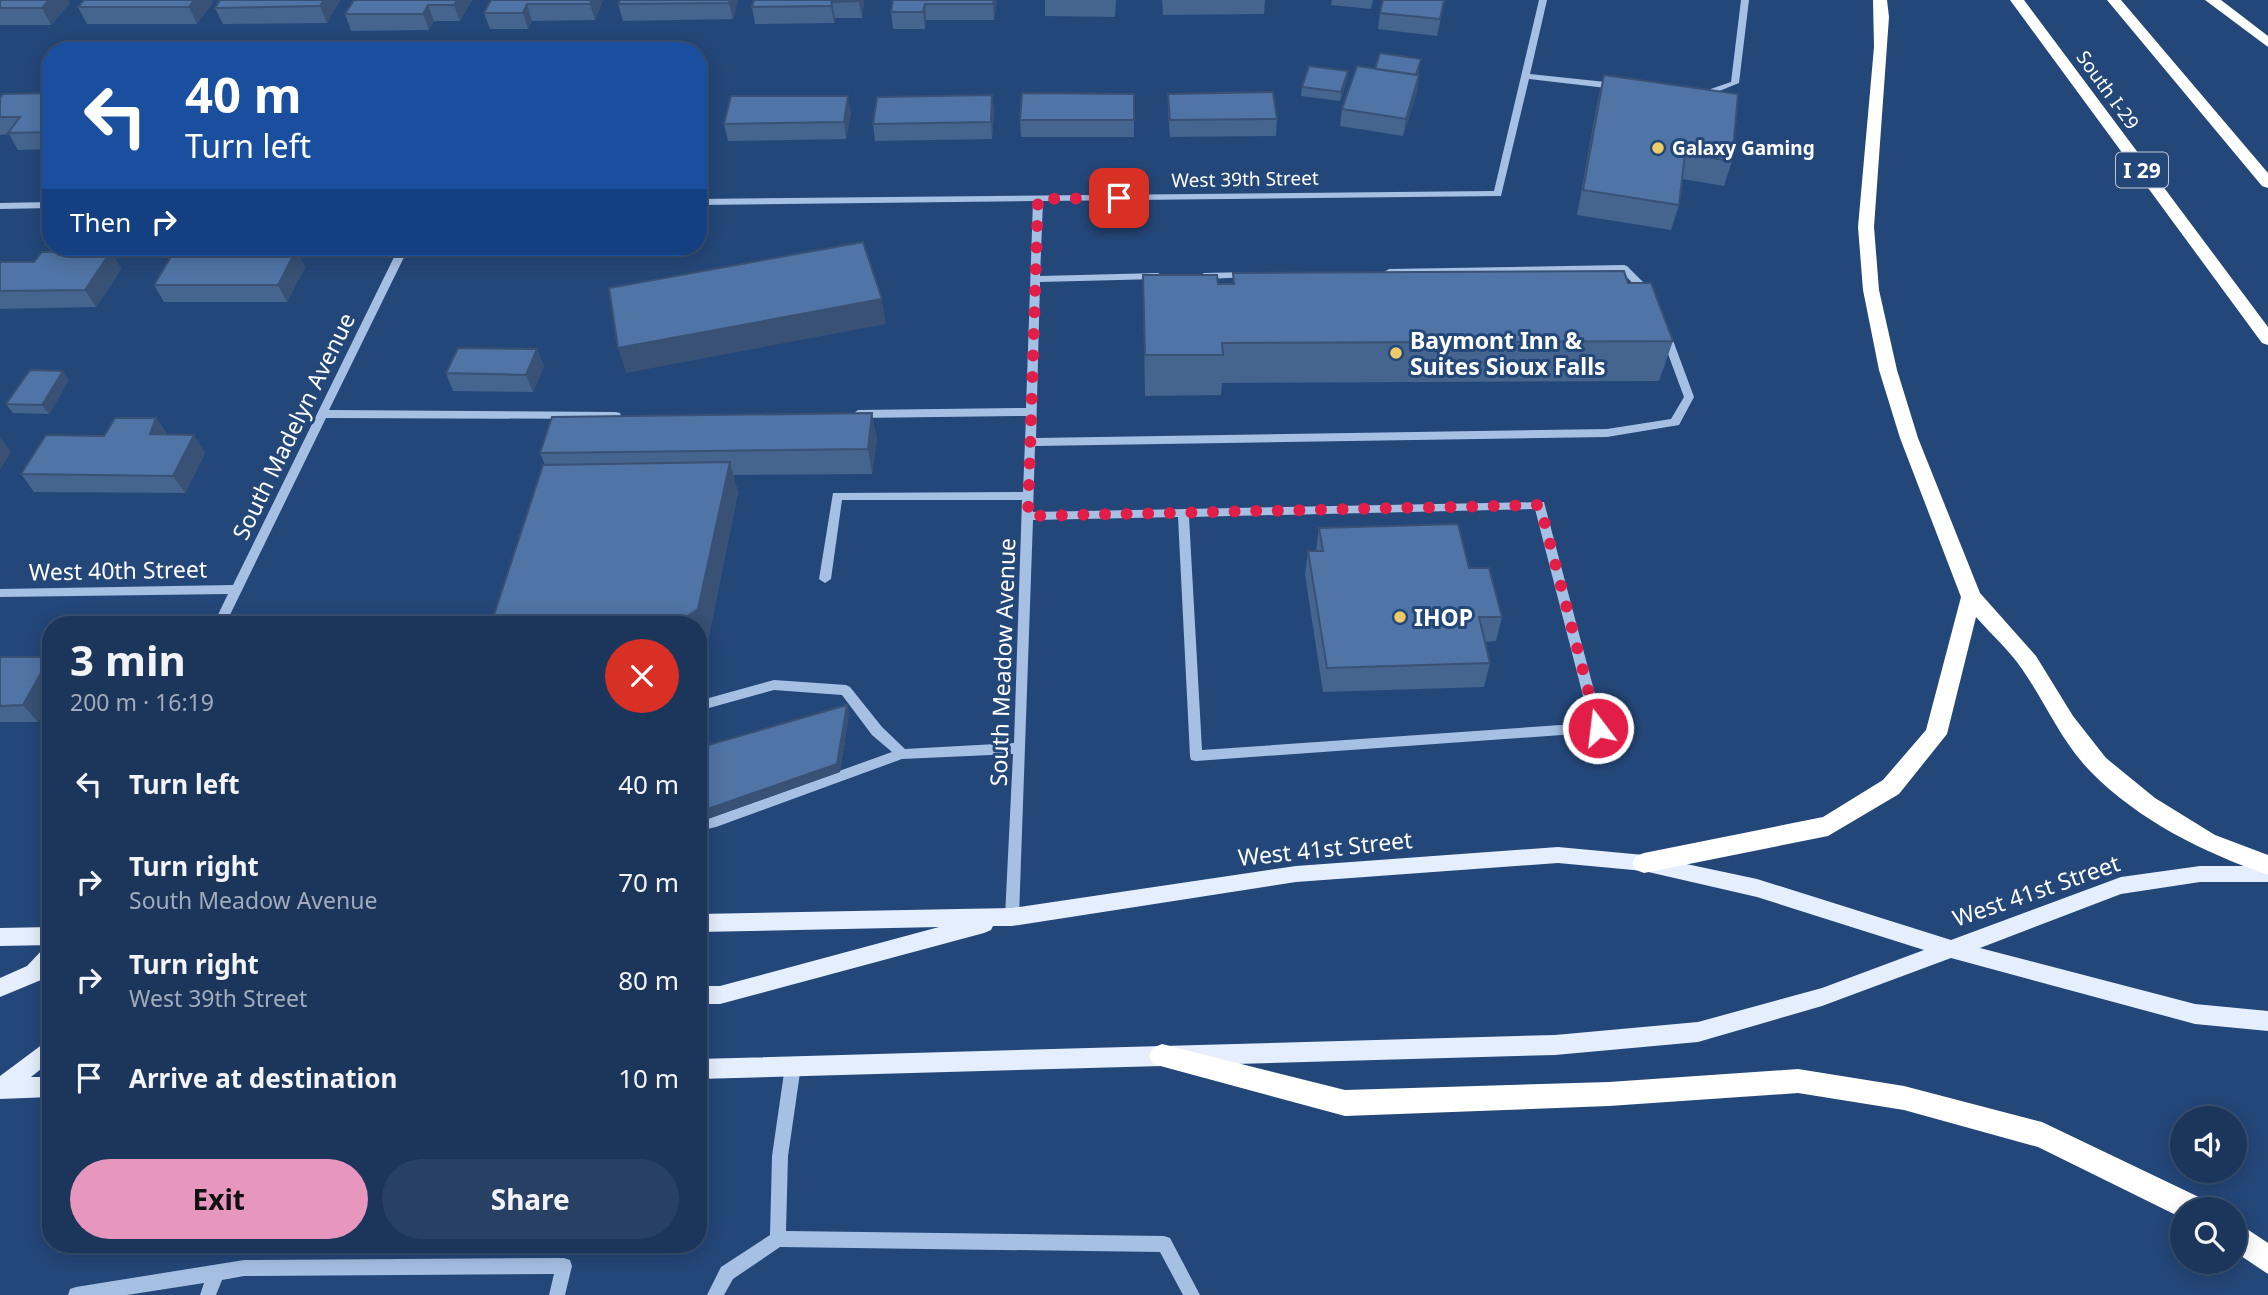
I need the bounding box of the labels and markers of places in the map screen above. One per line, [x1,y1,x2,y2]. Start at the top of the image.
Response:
place label: Galaxy Gaming [1672,135,1815,161]
marker: Galaxy Gaming [1650,140,1666,156]
pin [1089,168,1149,228]
place label: Baymont Inn & Suites Sioux Falls [1410,324,1606,382]
marker: Baymont Inn & Suites Sioux Falls [1388,345,1404,361]
place label: IHOP [1414,601,1473,633]
marker: IHOP [1392,609,1408,625]

